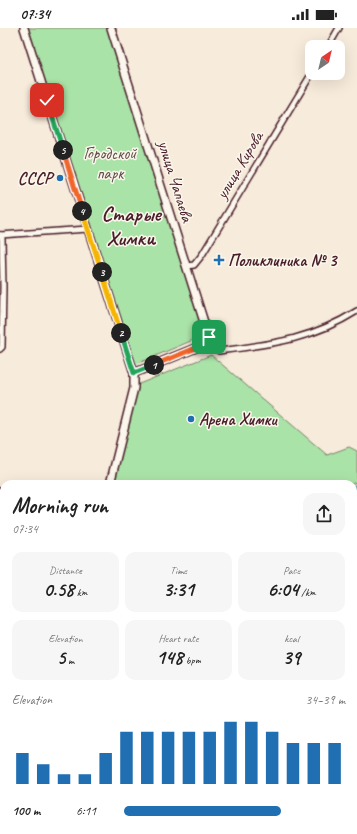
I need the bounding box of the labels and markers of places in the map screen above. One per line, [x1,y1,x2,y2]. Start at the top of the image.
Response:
pin [30,83,64,117]
pin: 5 [53,140,73,160]
place label: СССР [18,168,55,189]
marker: СССР [55,173,65,183]
pin: 4 [72,201,92,221]
place label: Поликлиника № 3 [228,250,338,271]
marker: Поликлиника № 3 [213,254,225,266]
pin: 3 [92,262,112,282]
pin [192,320,226,354]
pin: 2 [111,323,131,343]
pin: 1 [144,355,164,375]
place label: Арена Химки [199,409,278,430]
marker: Арена Химки [186,414,196,424]

